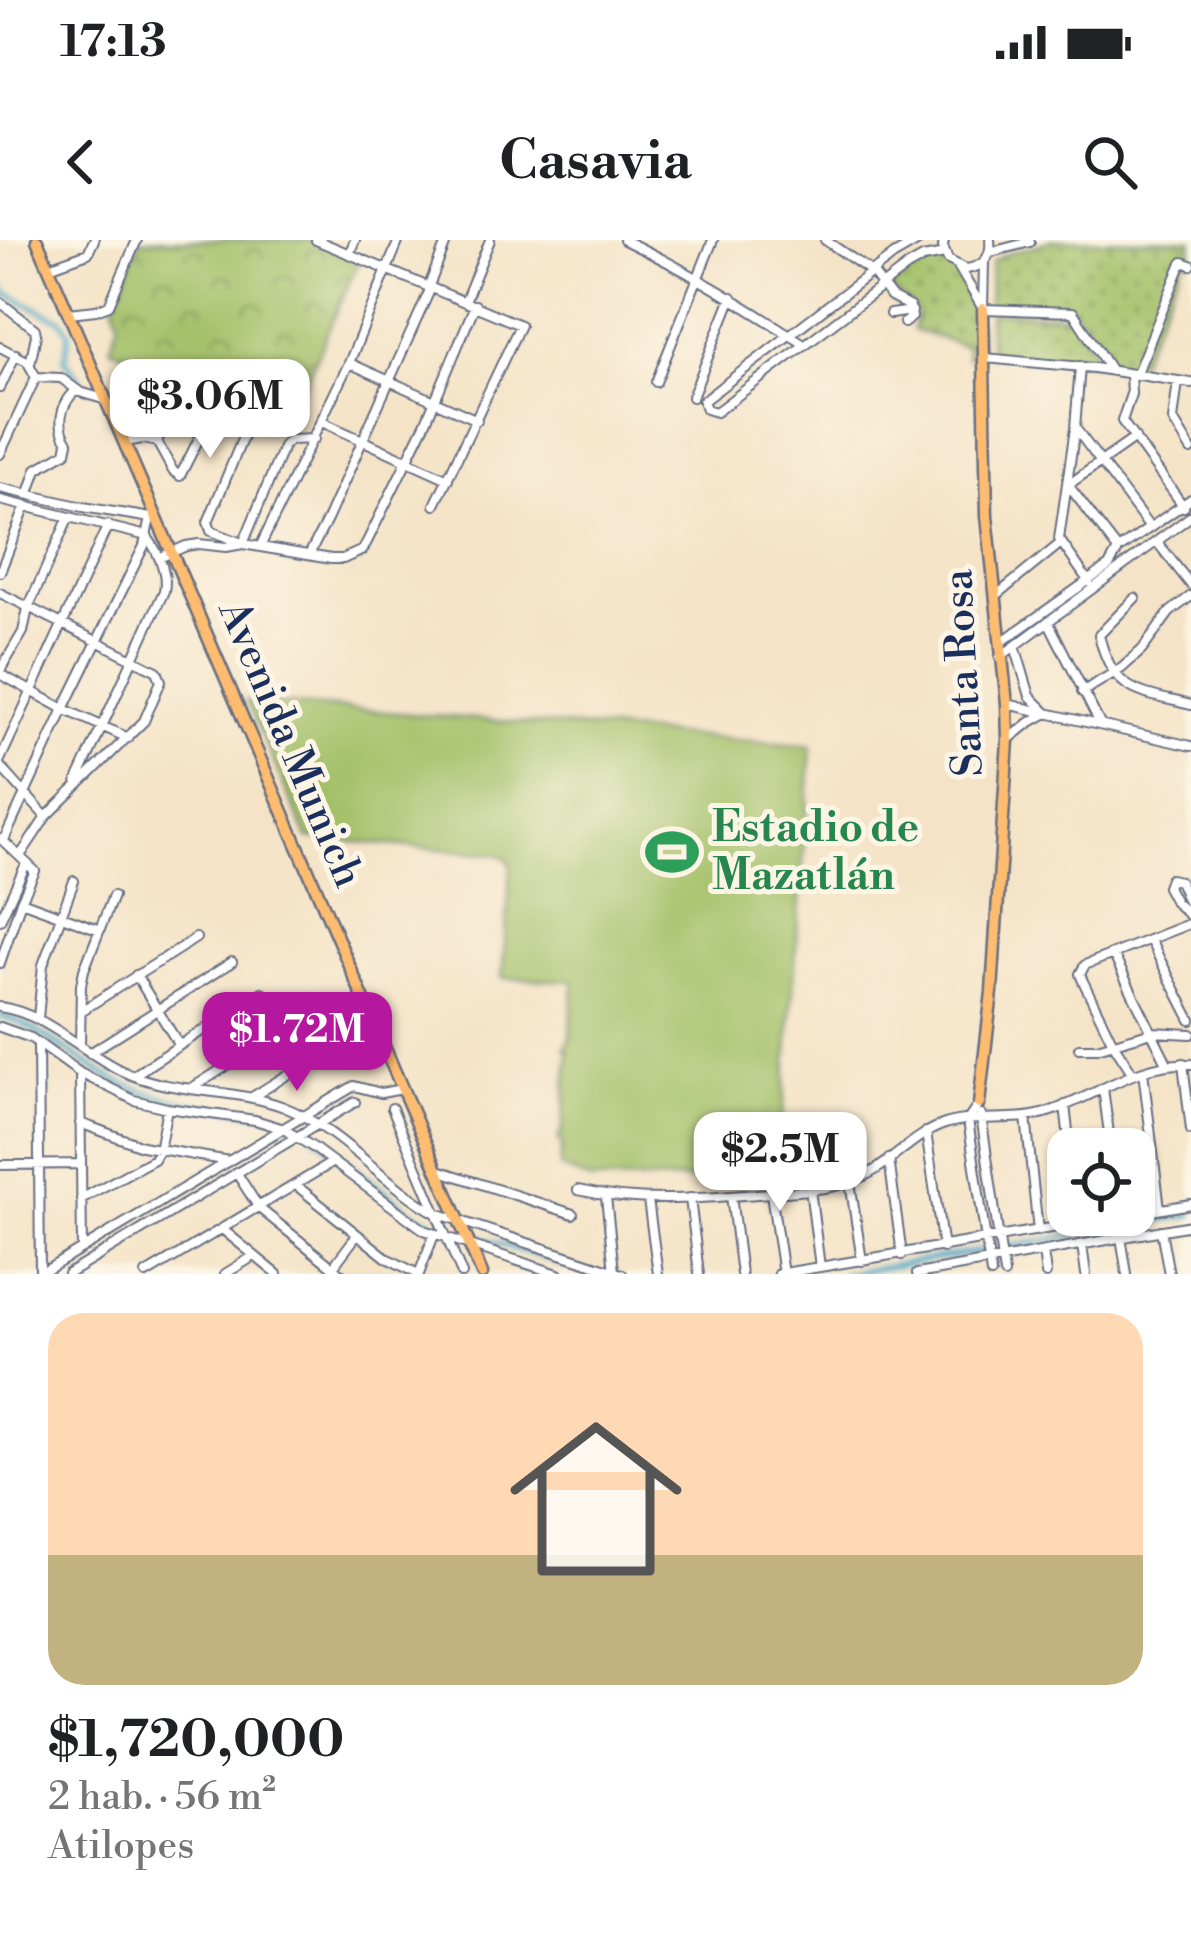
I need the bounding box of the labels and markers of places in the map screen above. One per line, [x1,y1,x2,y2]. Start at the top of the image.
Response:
pin: $3.06M [112,359,308,461]
place label: Estadio de Mazatlán [712,802,919,903]
sports icon: Estadio de Mazatlán [643,823,701,881]
pin: $1.72M [199,992,395,1094]
pin: $2.5M [696,1112,864,1214]

